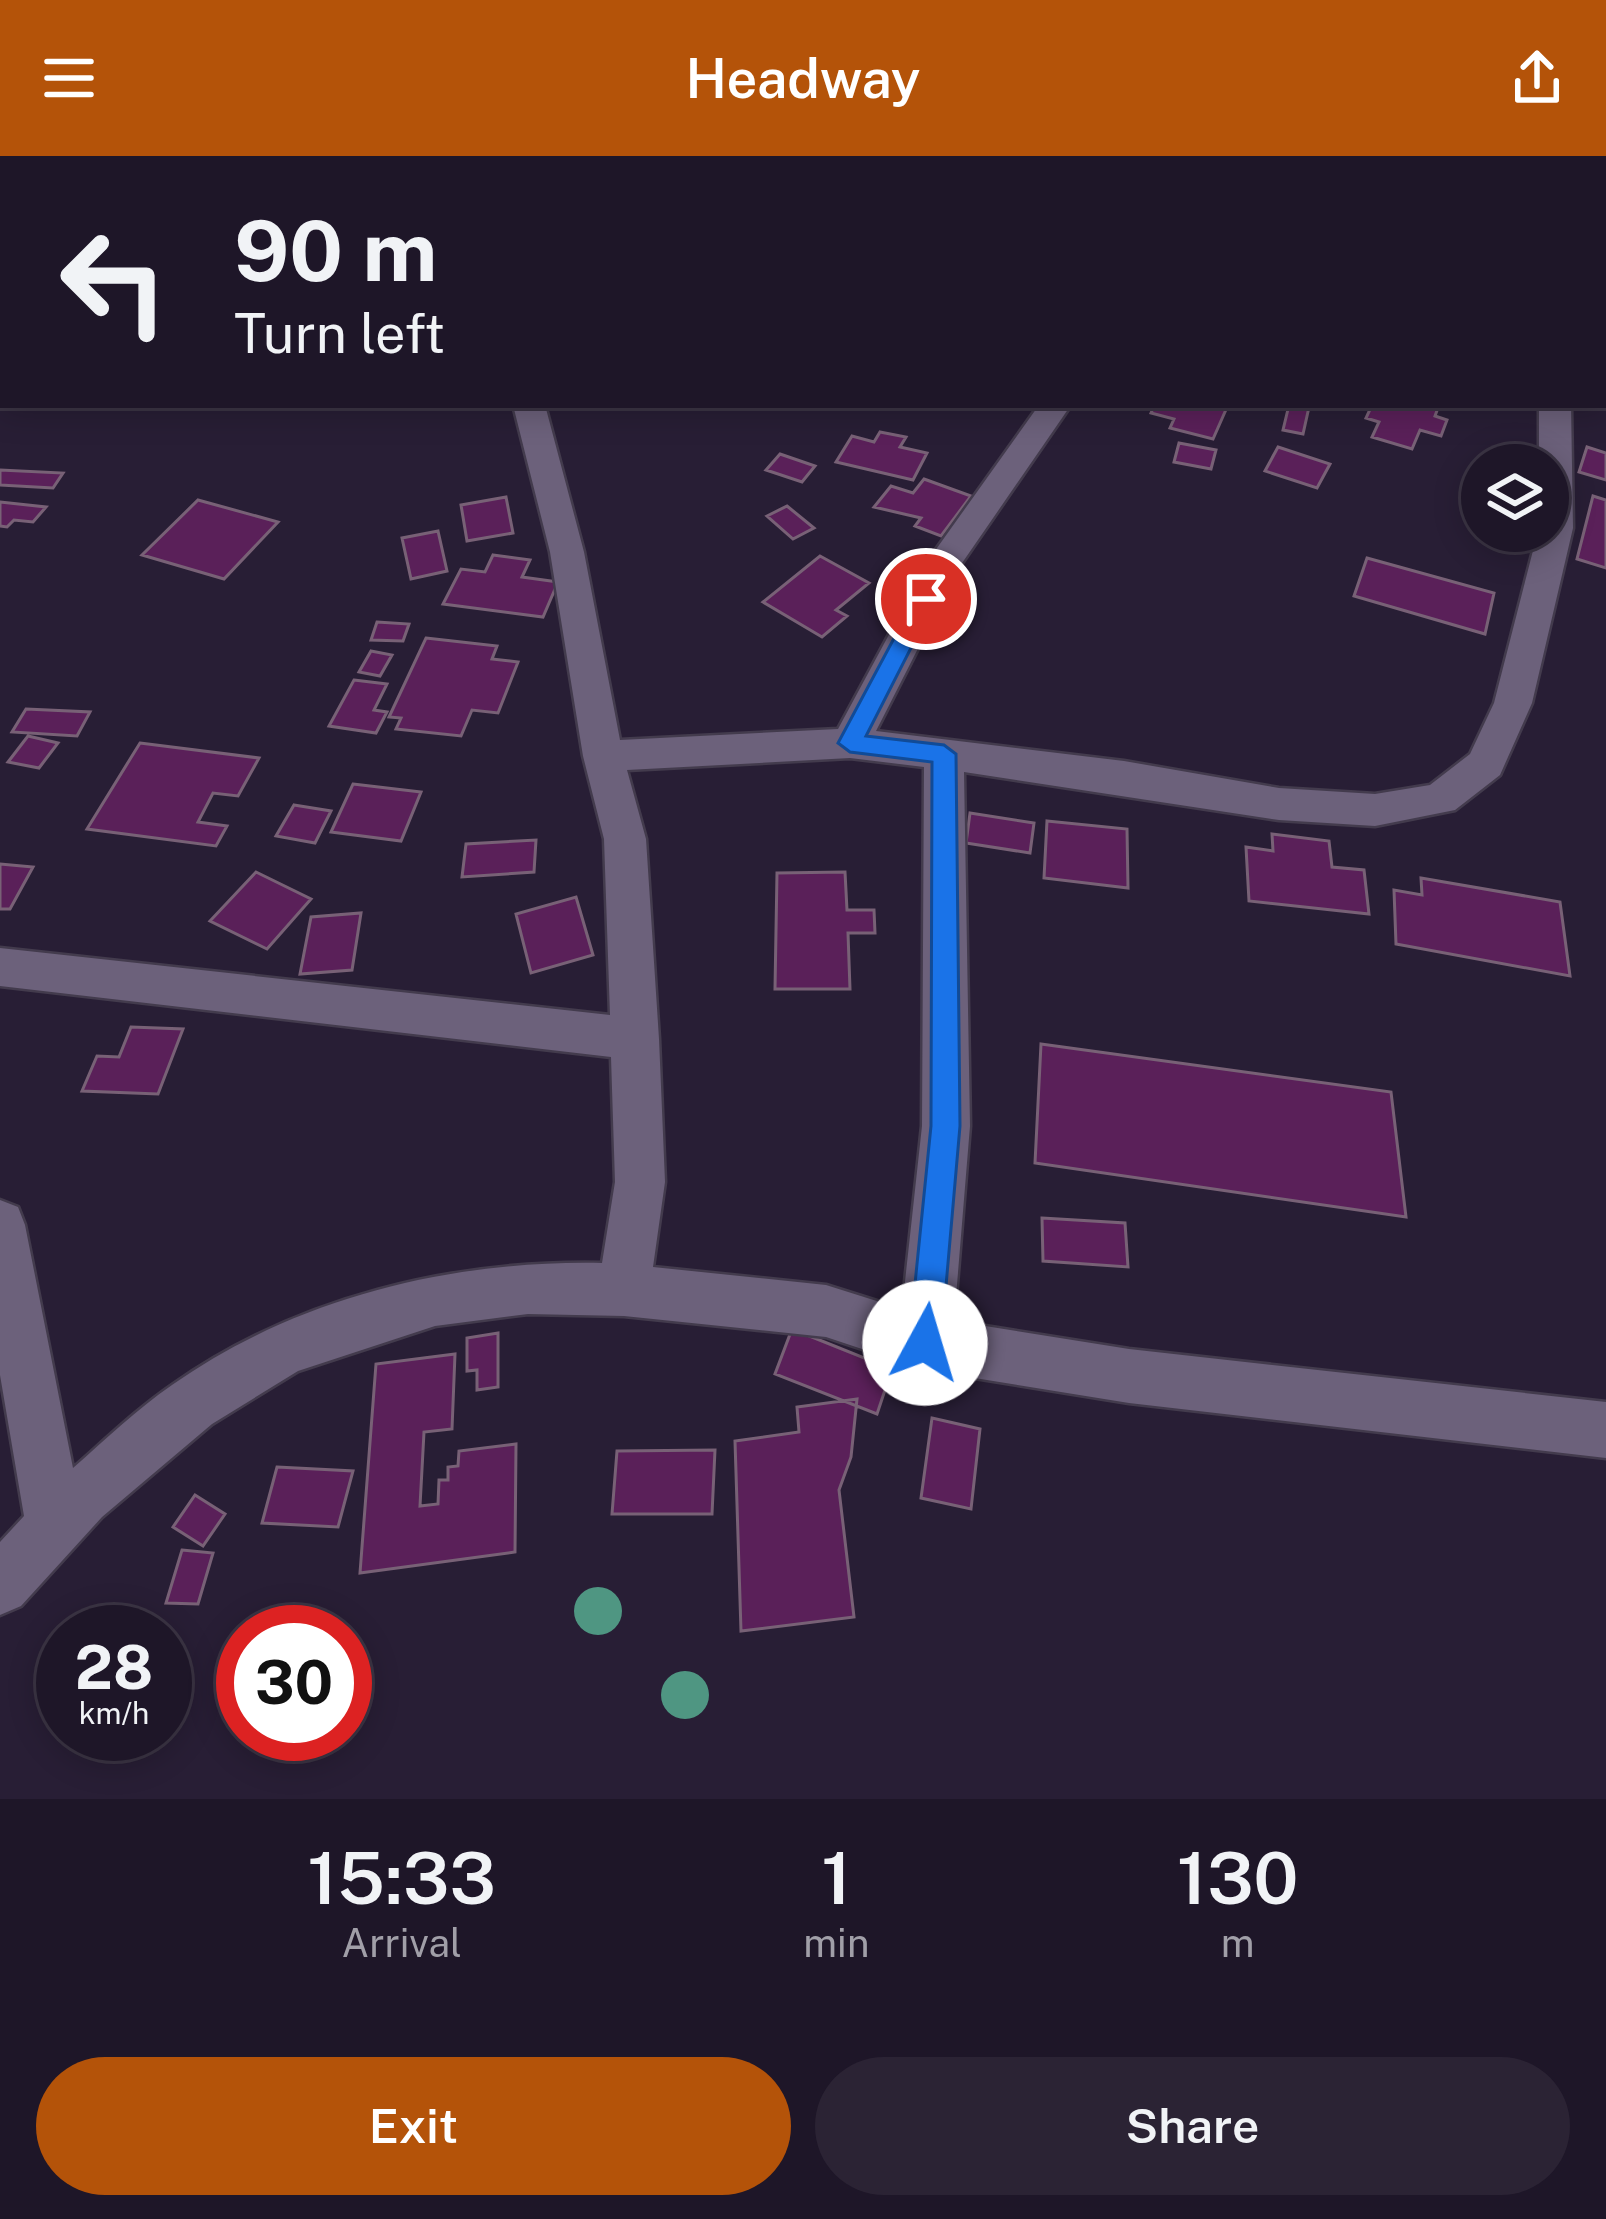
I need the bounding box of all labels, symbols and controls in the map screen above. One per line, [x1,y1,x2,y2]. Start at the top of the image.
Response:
icon: menu [36,45,102,111]
icon: share [1504,45,1570,111]
text: Headway [686,47,920,110]
text: 90 m [234,201,437,300]
icon: left [36,204,192,360]
text: Turn left [234,302,445,365]
map controls [1461,444,1569,552]
button: layers [1461,444,1569,552]
pin [875,548,977,650]
icon: arrive [893,566,959,632]
position arrow [862,1280,988,1406]
speed limit sign: 30 [216,1605,372,1761]
text: 28 [75,1632,153,1703]
text: km/h [79,1695,149,1731]
text: 15:33 [307,1836,496,1920]
text: 1 [821,1836,851,1920]
text: 130 [1177,1836,1299,1920]
text: Arrival [341,1920,462,1966]
text: min [803,1920,869,1966]
text: m [1221,1920,1255,1966]
button: Exit [36,2057,791,2195]
button: Share [815,2057,1570,2195]

